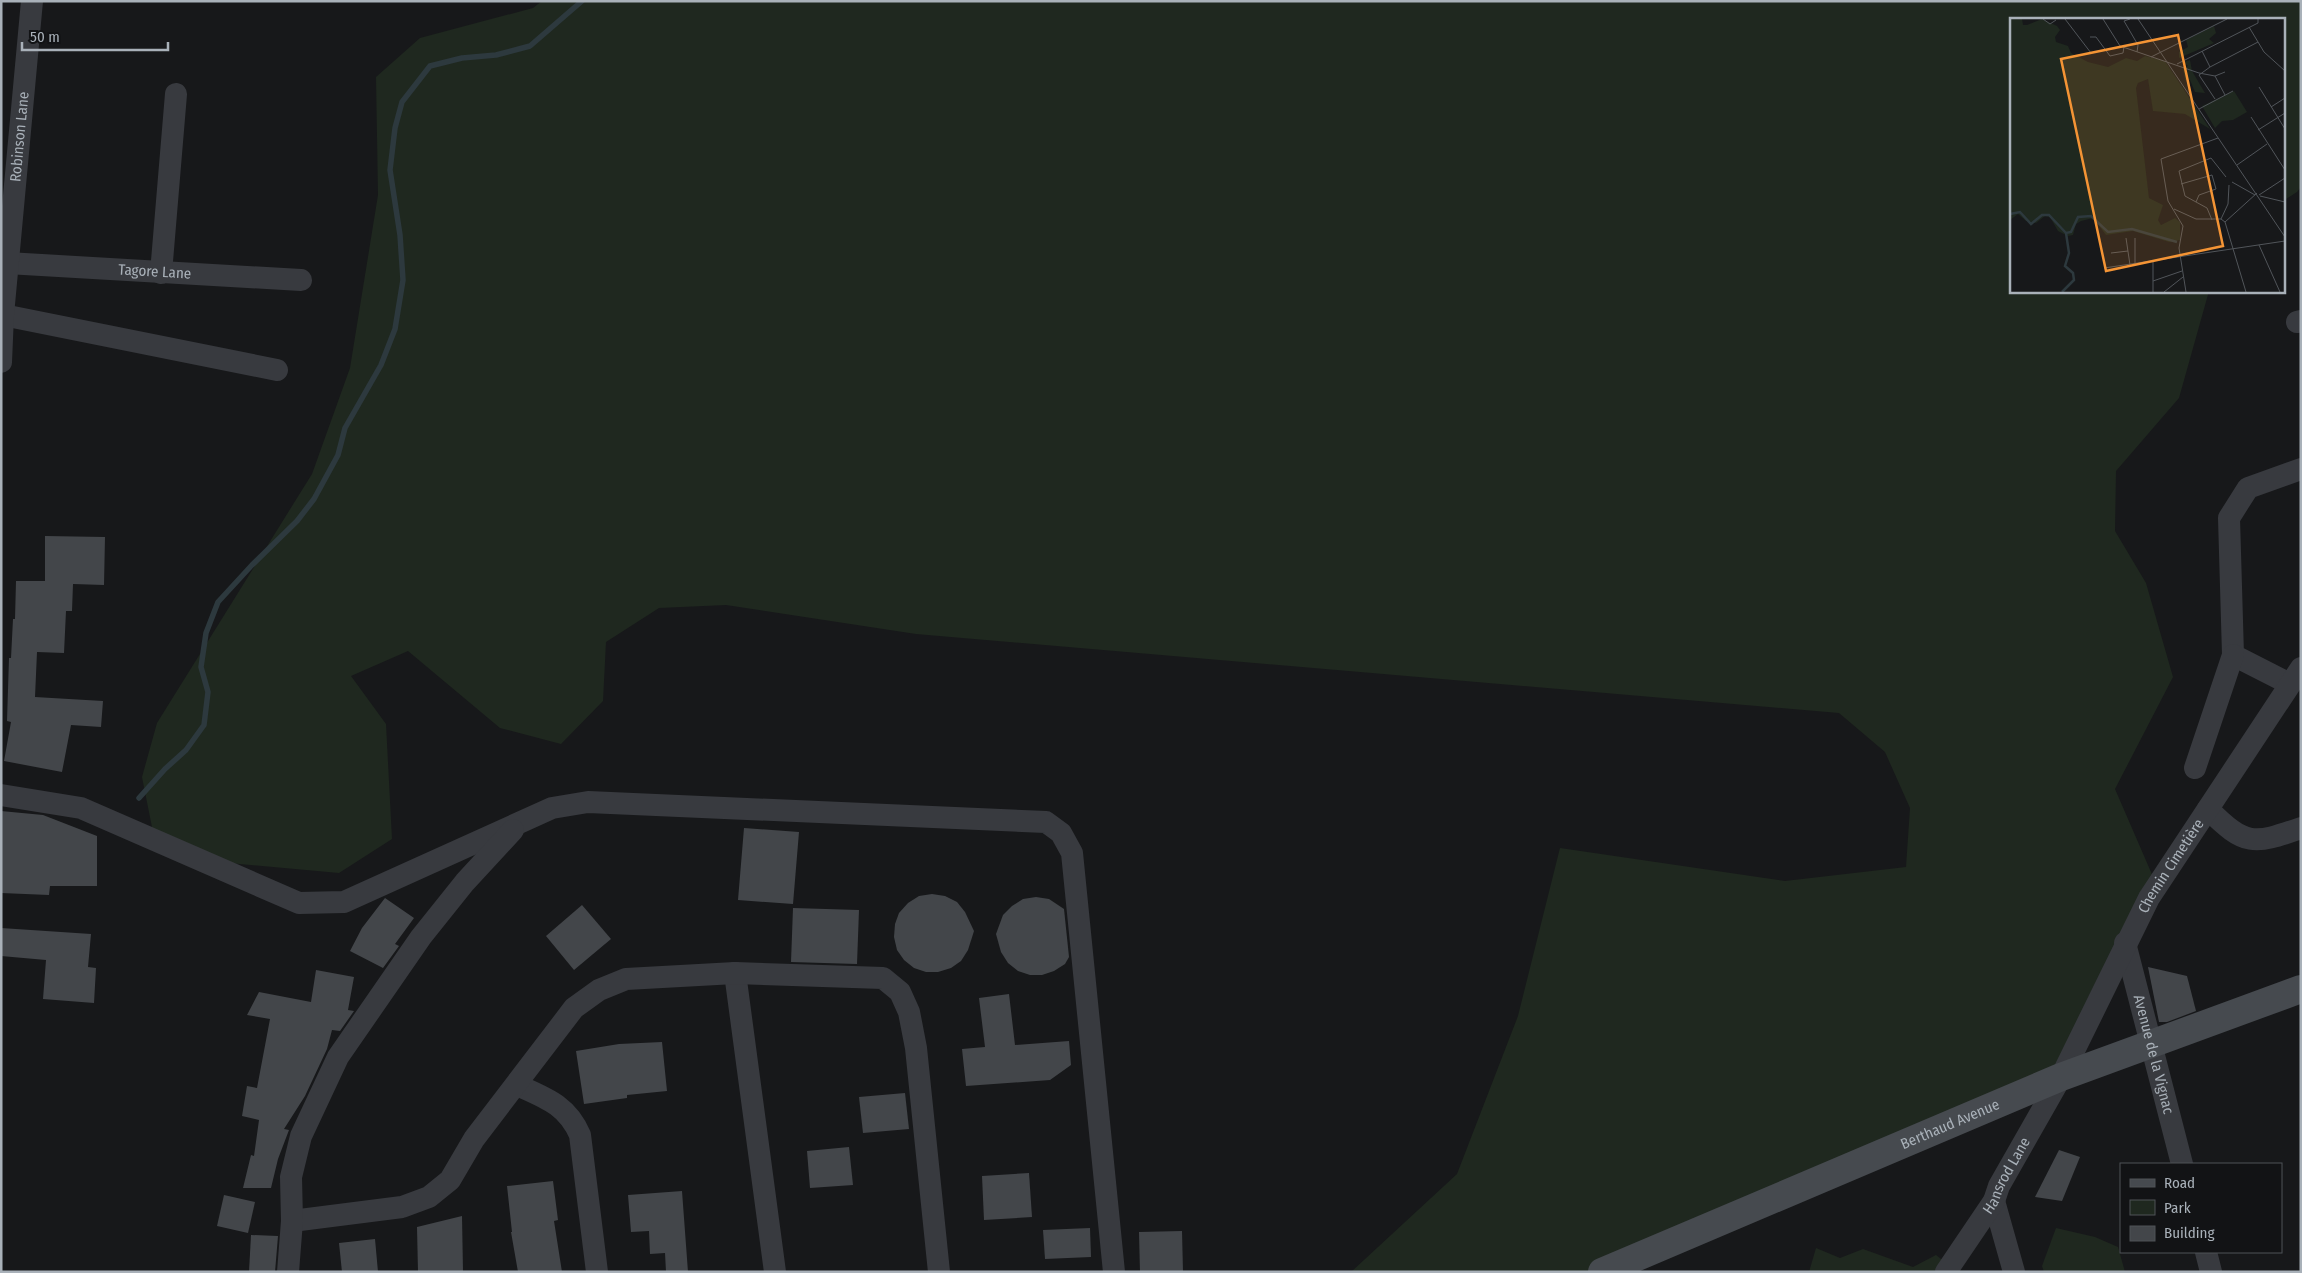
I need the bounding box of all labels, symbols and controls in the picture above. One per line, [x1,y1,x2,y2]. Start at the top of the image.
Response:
inset map [2010,18,2284,292]
scale bar [22,20,169,52]
text: 50 m [30,28,60,46]
street label: Robinson Lane [6,91,33,183]
street label: Tagore Lane [118,260,192,283]
street label: Chemin Cimetière [2134,816,2208,916]
street label: Avenue de la Vignac [2130,993,2178,1117]
street label: Berthaud Avenue [1898,1095,2002,1153]
street label: Hansrod Lane [1979,1134,2034,1218]
legend [2120,1163,2282,1253]
text: Road [2164,1174,2195,1192]
text: Park [2164,1199,2191,1217]
text: Building [2164,1224,2215,1242]

